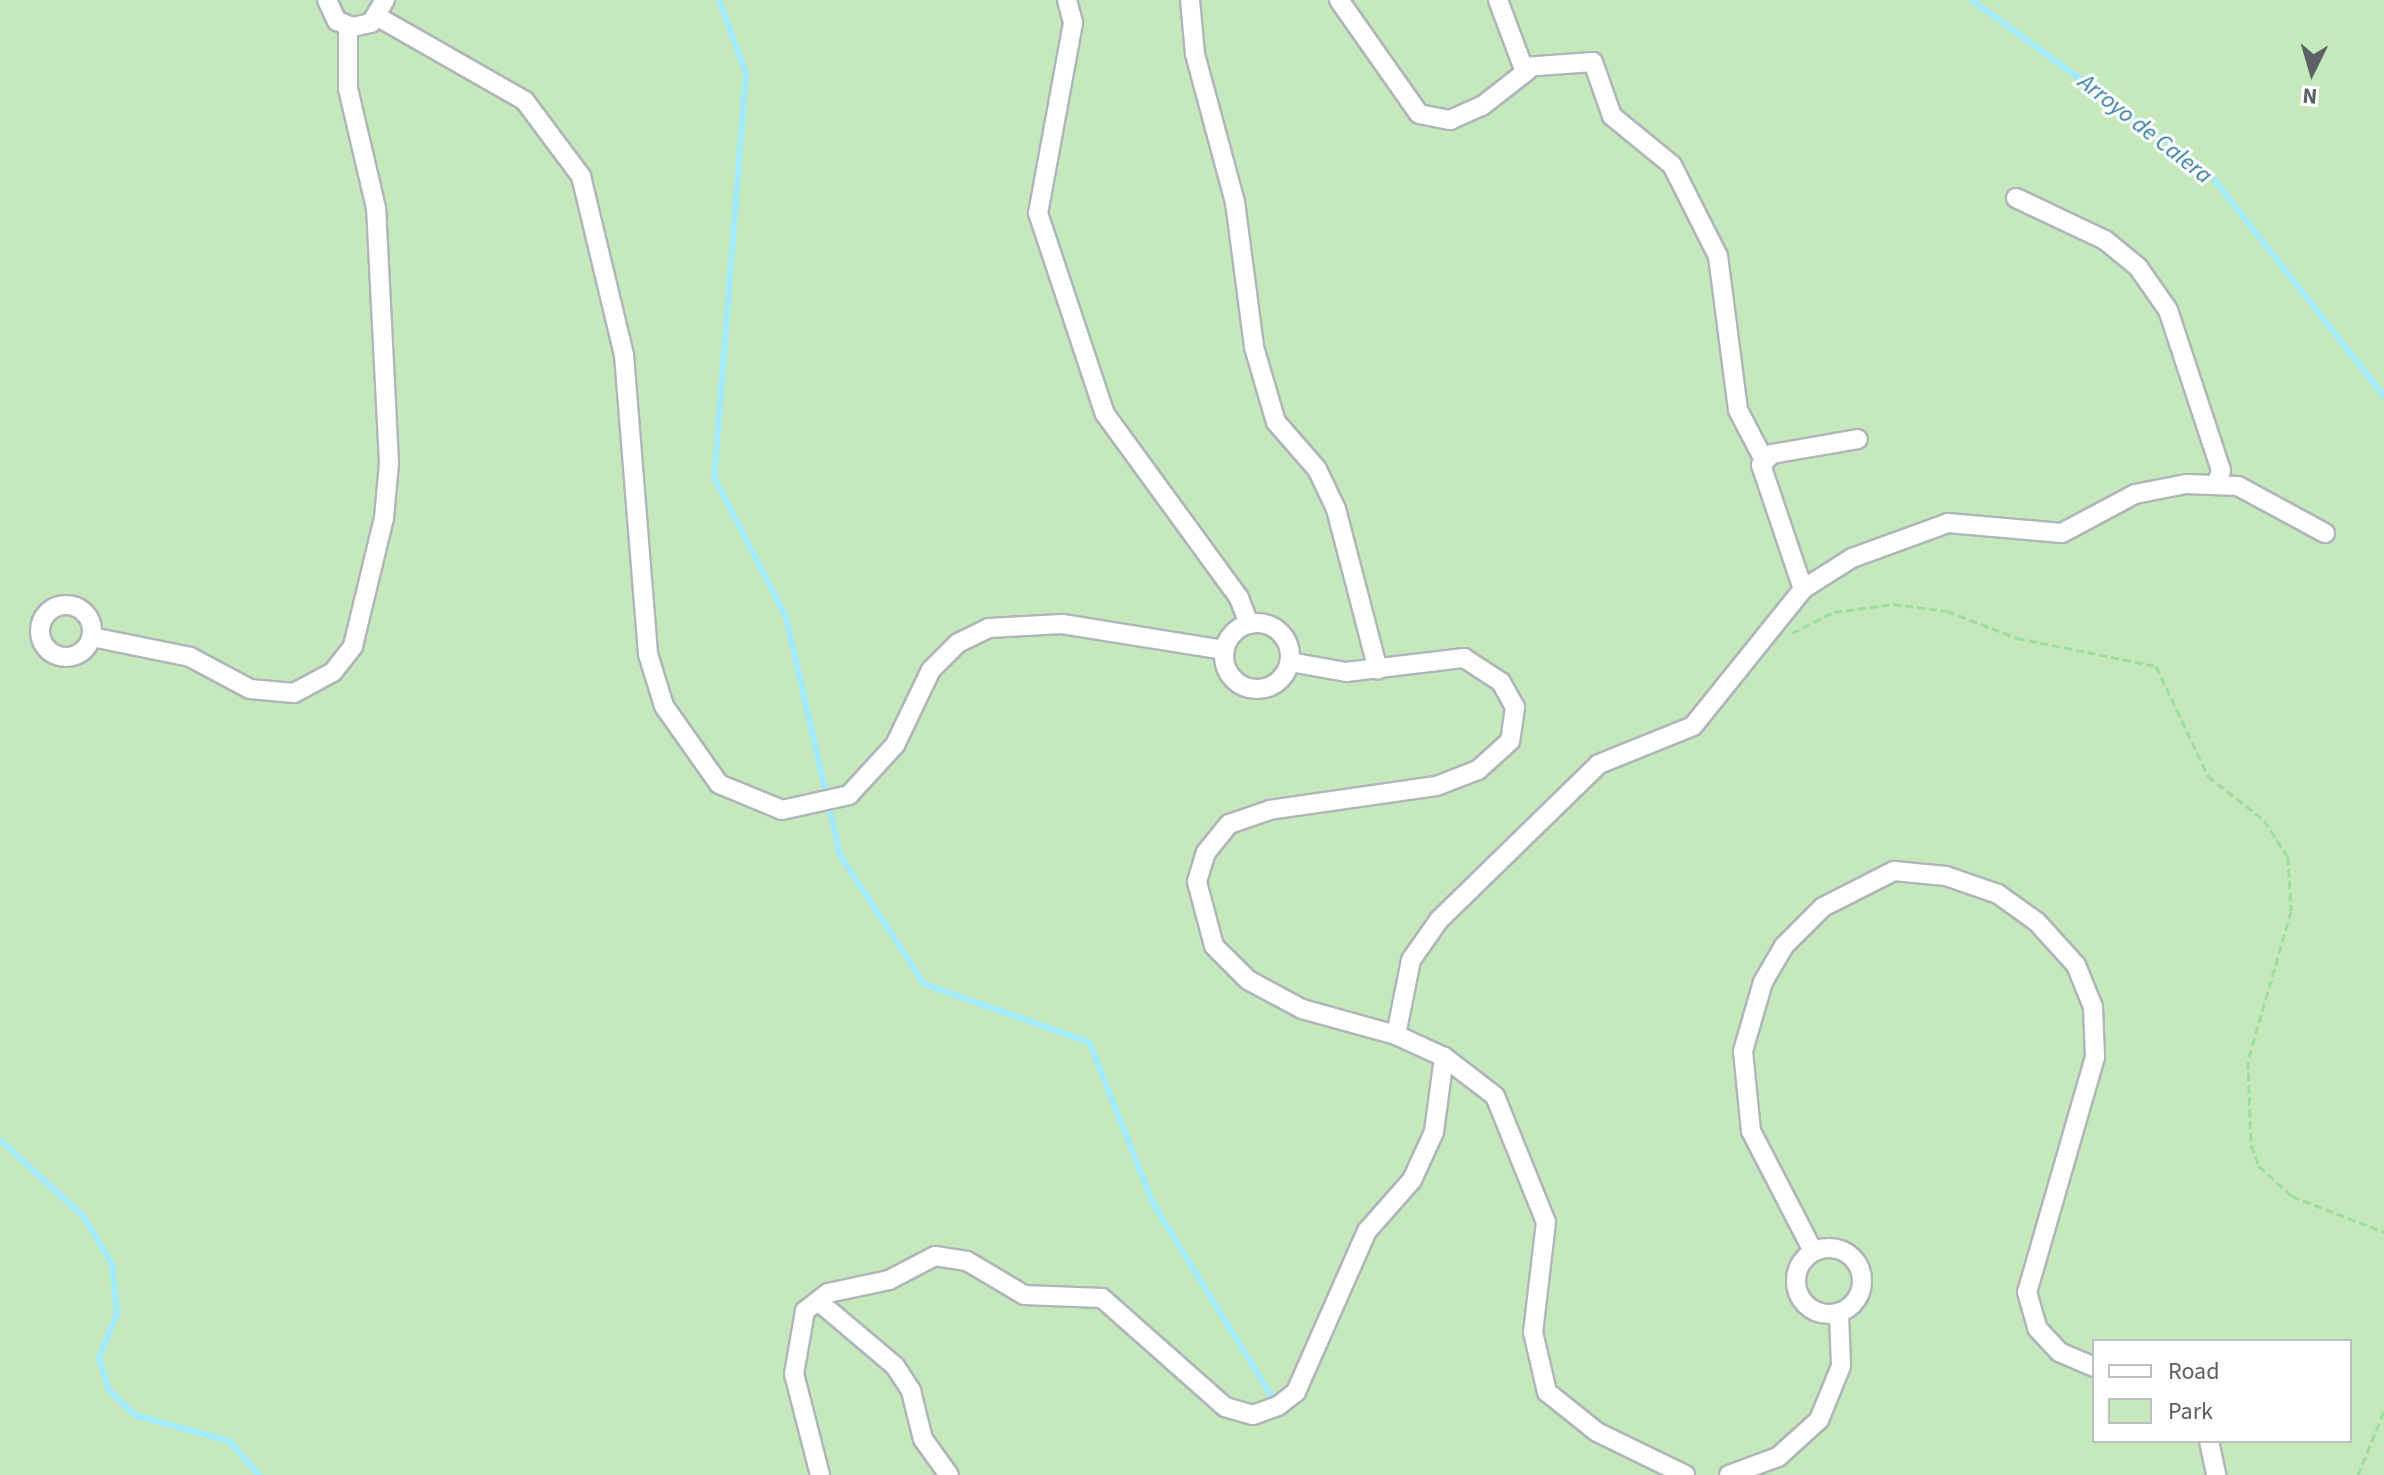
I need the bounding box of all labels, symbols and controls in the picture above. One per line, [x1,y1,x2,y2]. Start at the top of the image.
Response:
north arrow [2272,32,2352,112]
water label: Arroyo de Calera [2072,68,2218,190]
text: N [2301,79,2319,112]
legend [2092,1339,2352,1443]
text: Road [2168,1354,2220,1389]
text: Park [2168,1394,2213,1429]

